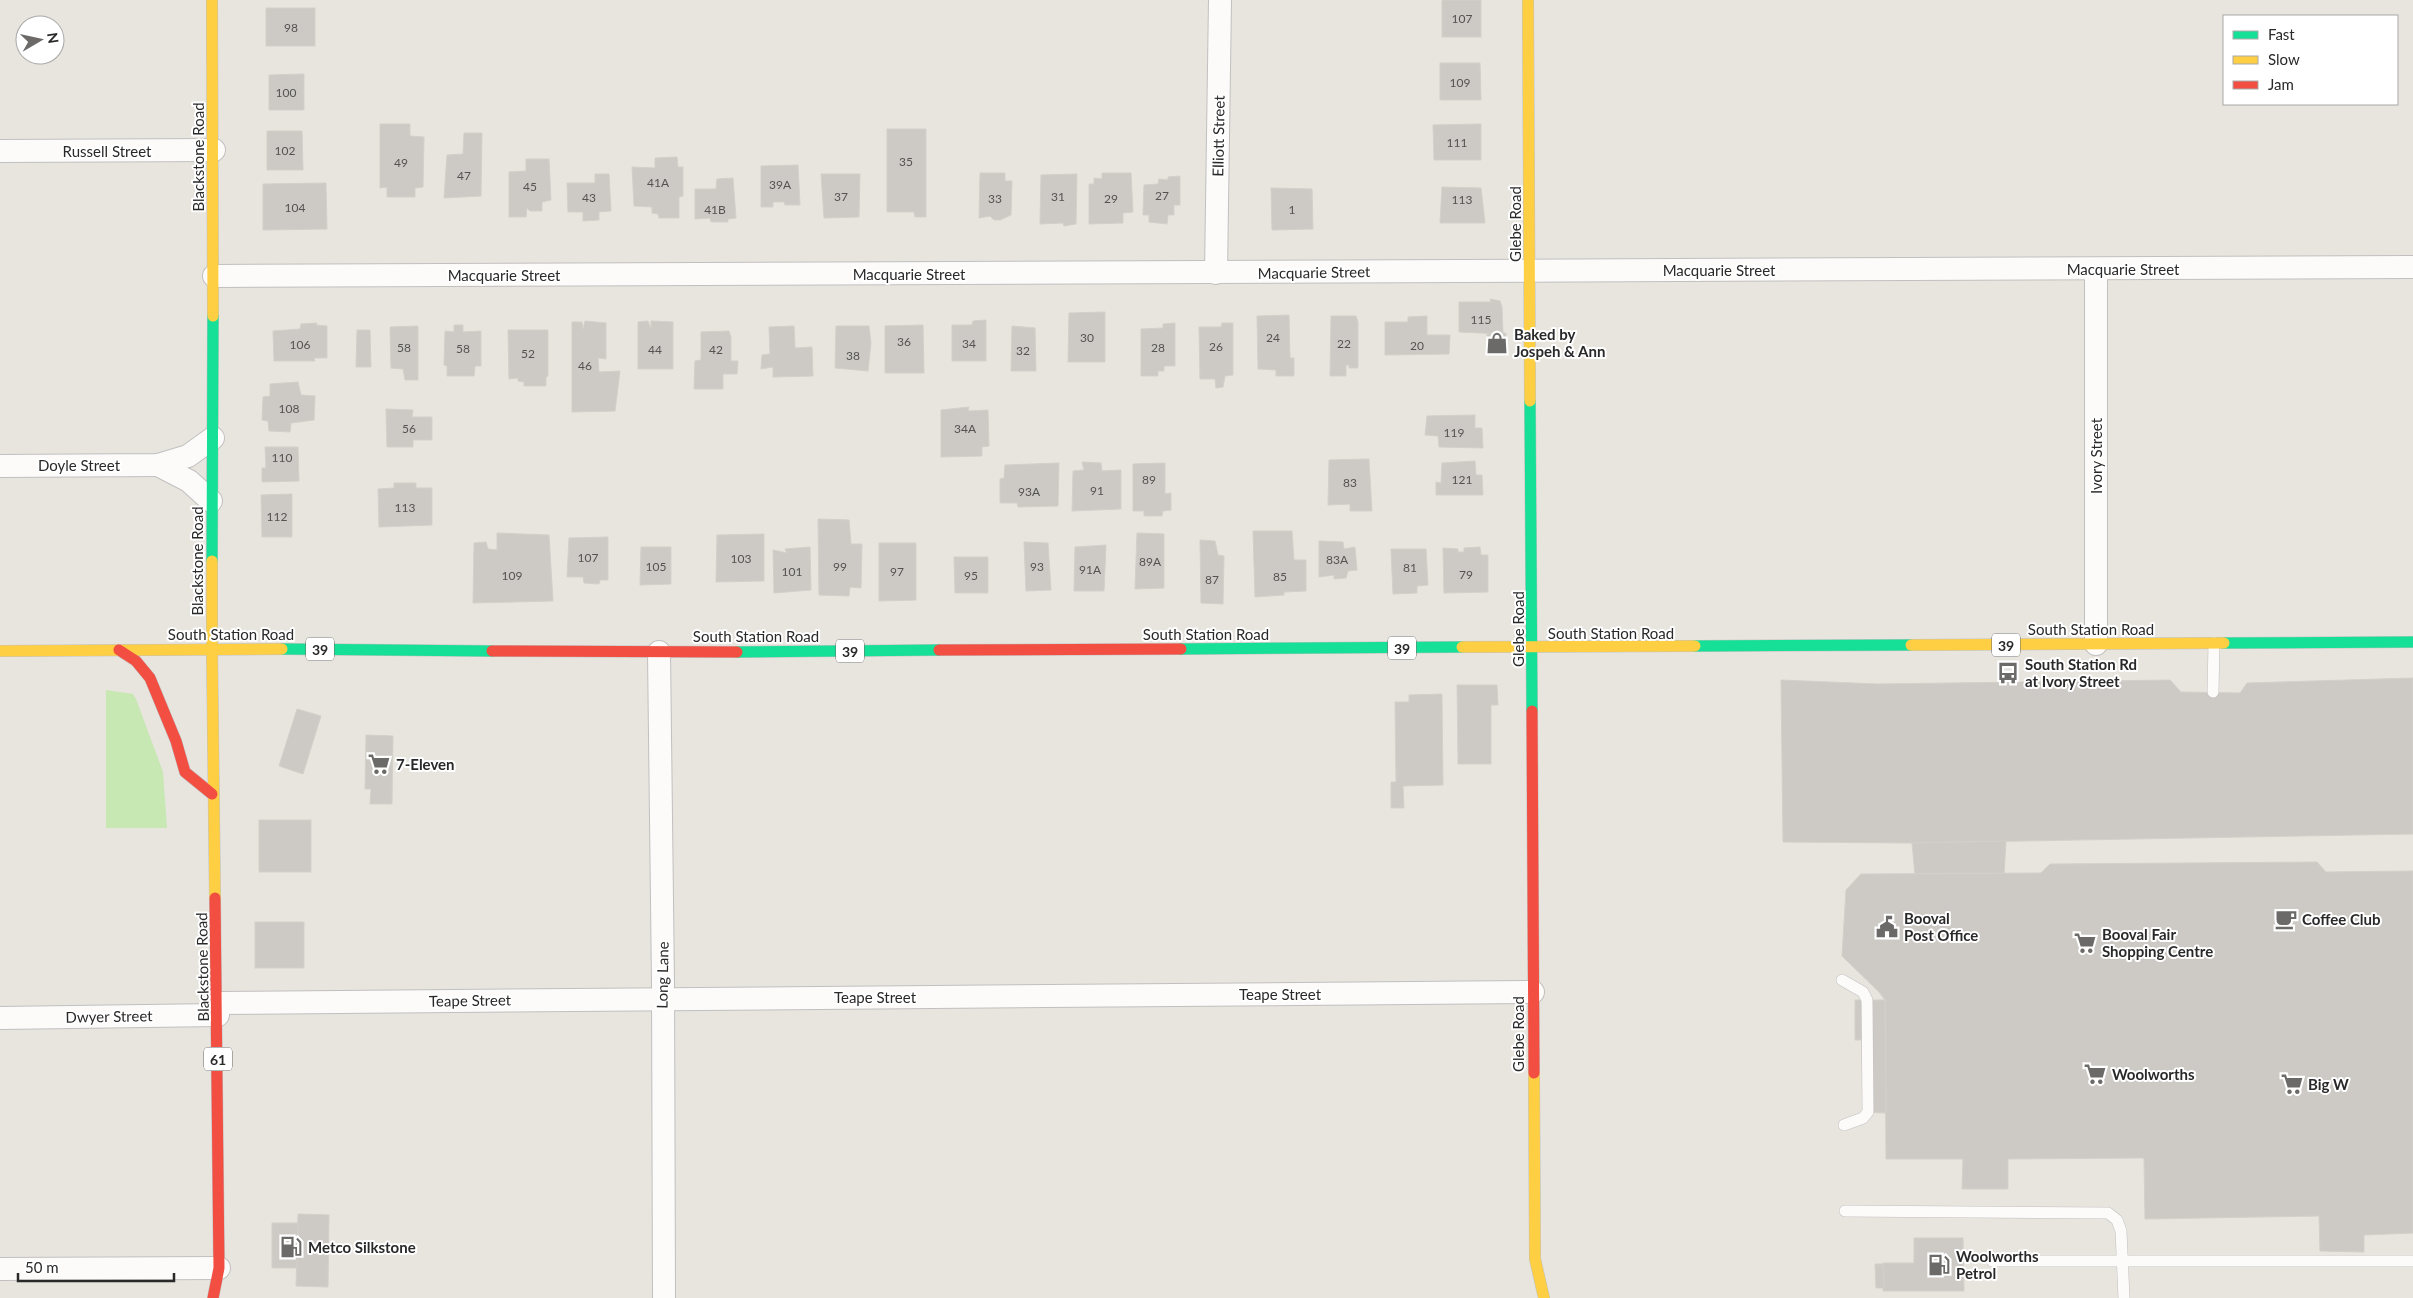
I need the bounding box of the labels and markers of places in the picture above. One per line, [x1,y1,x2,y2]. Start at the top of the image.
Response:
place label: Baked by Jospeh & Ann [1514,325,1605,360]
shop icon: Baked by Jospeh & Ann [1484,330,1510,356]
place label: South Station Rd at Ivory Street [2025,655,2137,690]
bus stop icon: South Station Rd at Ivory Street [1995,660,2021,686]
supermarket icon: 7-Eleven [366,751,392,777]
place label: 7-Eleven [396,755,455,773]
cafe icon: Coffee Club [2273,906,2299,932]
place label: Booval Post Office [1904,909,1978,944]
place label: Coffee Club [2302,910,2381,928]
public building icon: Booval Post Office [1874,914,1900,940]
place label: Booval Fair Shopping Centre [2102,925,2213,960]
supermarket icon: Booval Fair Shopping Centre [2072,930,2098,956]
supermarket icon: Woolworths [2082,1061,2108,1087]
place label: Woolworths [2112,1065,2195,1083]
supermarket icon: Big W [2279,1071,2305,1097]
place label: Big W [2308,1075,2349,1093]
fuel station icon: Metco Silkstone [278,1234,304,1260]
place label: Metco Silkstone [308,1238,416,1256]
place label: Woolworths Petrol [1956,1247,2039,1282]
fuel station icon: Woolworths Petrol [1926,1252,1952,1278]

